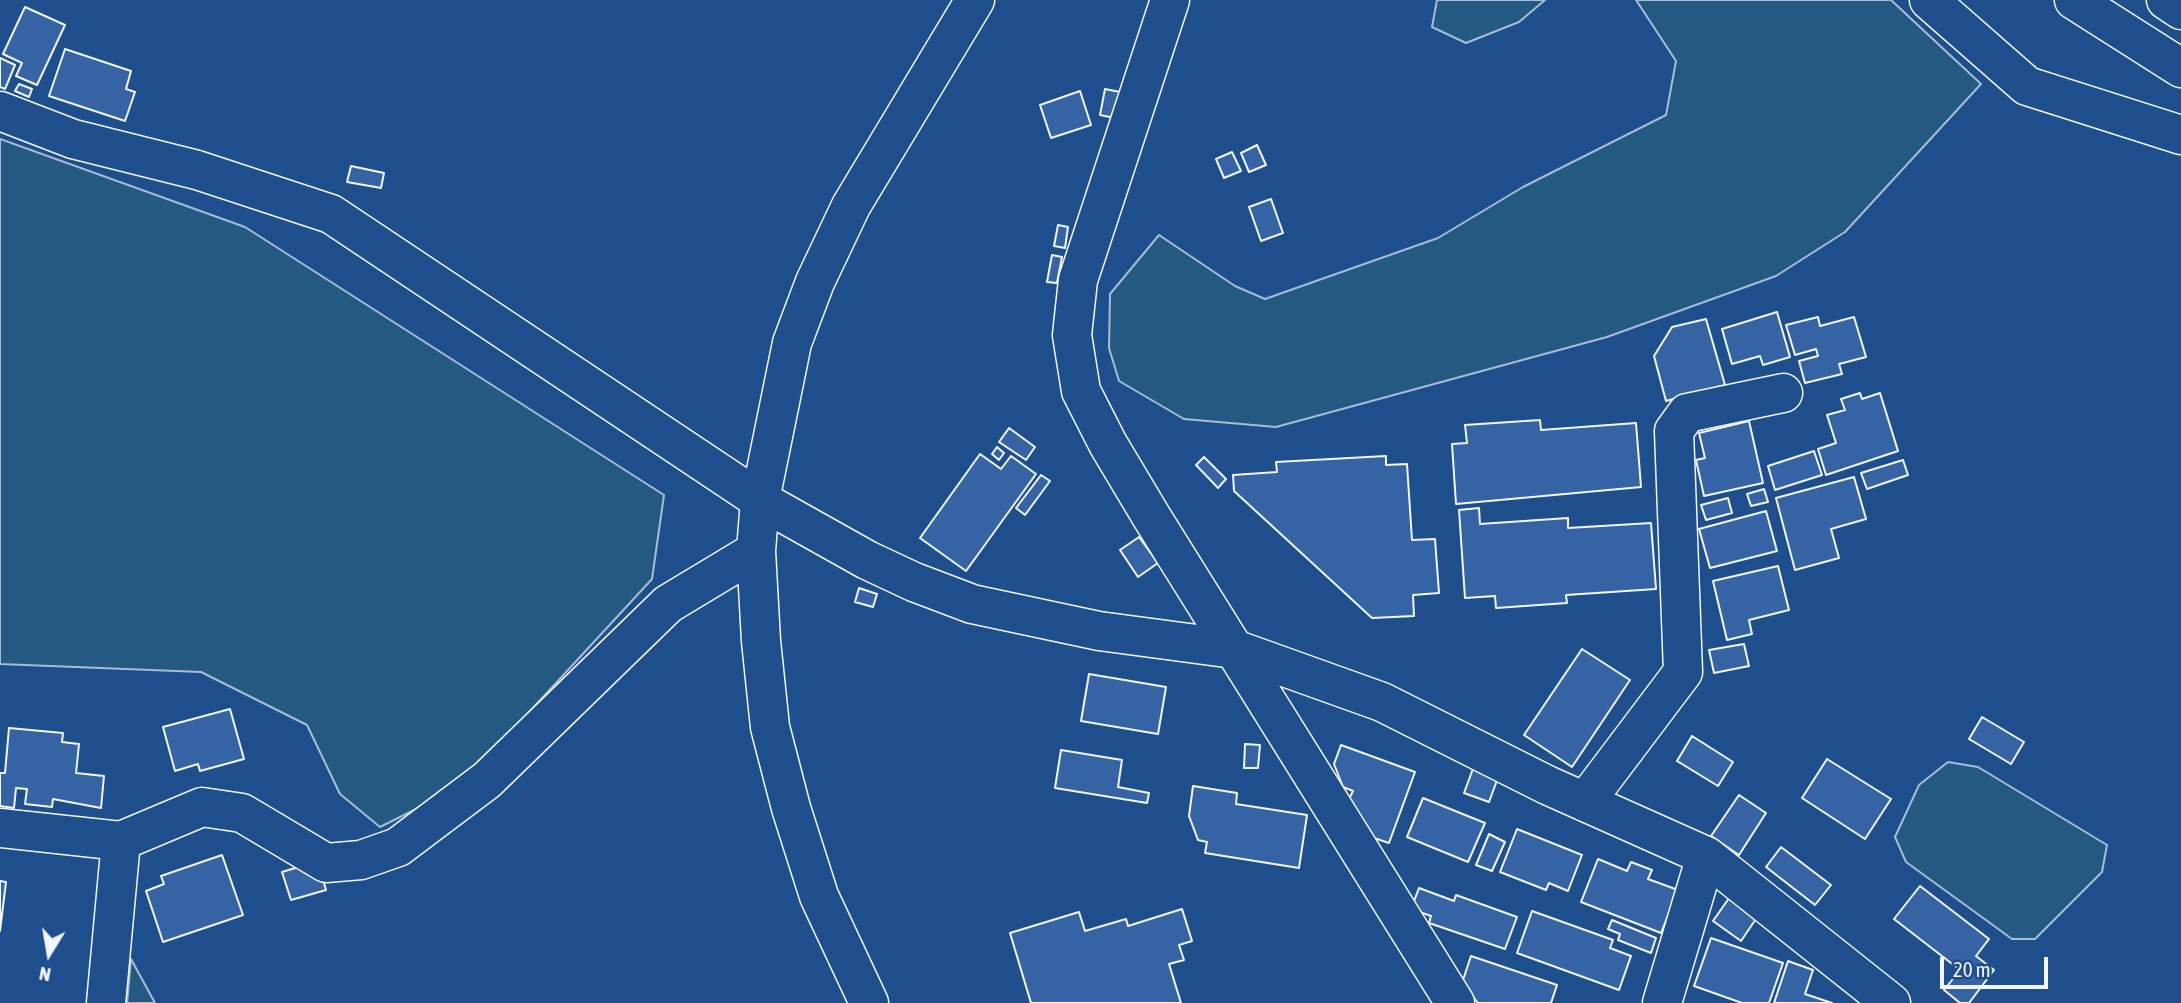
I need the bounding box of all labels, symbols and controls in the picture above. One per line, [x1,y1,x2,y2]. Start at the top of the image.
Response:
north arrow [14,919,84,989]
scale bar [1943,944,2052,988]
text: 20 m [1953,957,1991,981]
text: N [37,963,53,986]

